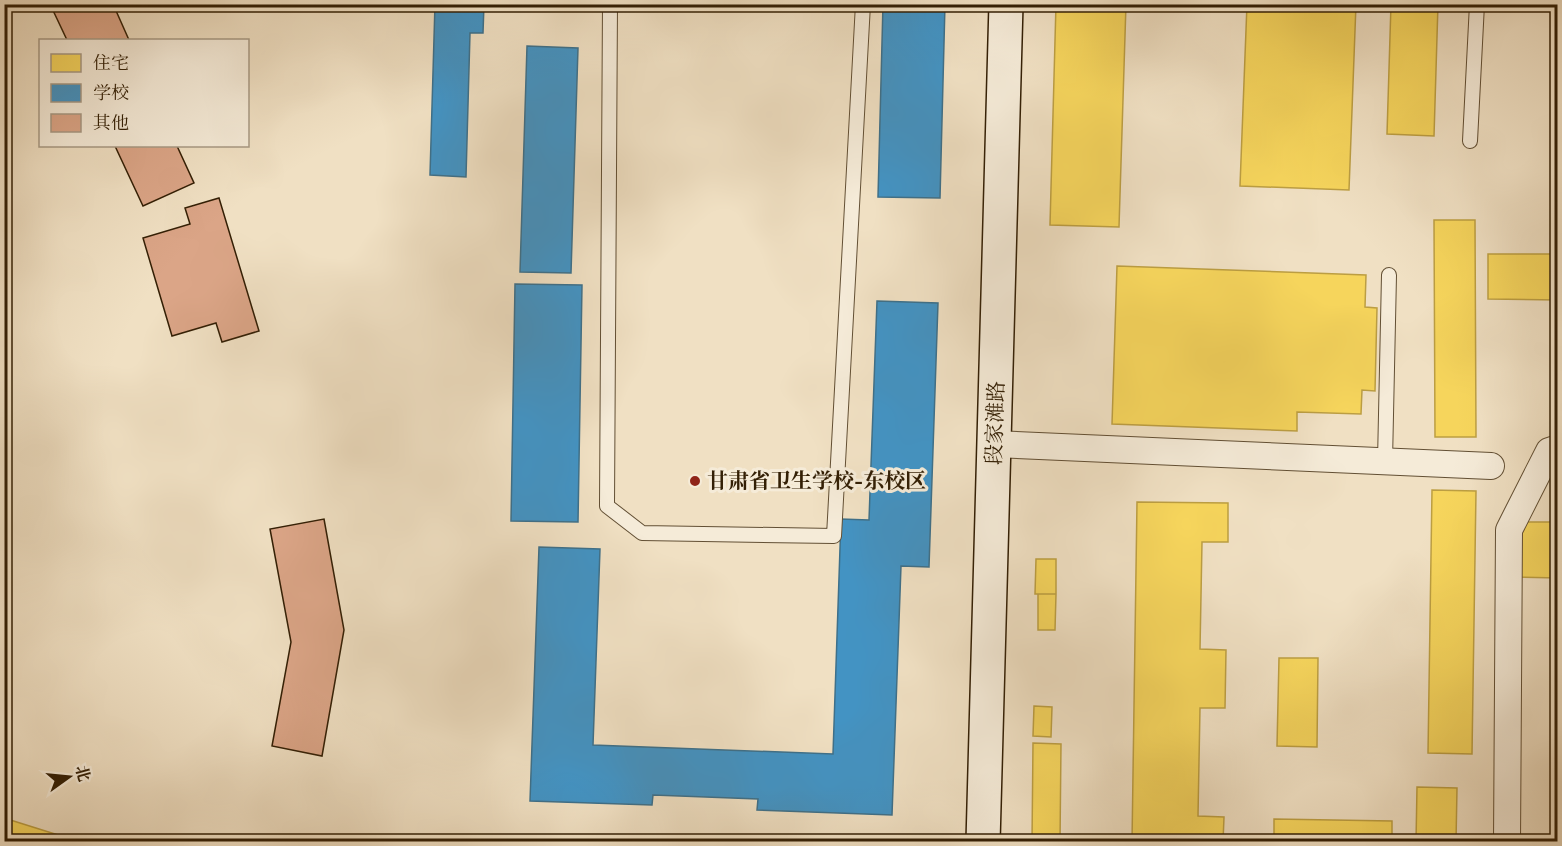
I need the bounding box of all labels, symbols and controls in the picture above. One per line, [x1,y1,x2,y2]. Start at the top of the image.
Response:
legend [39,39,249,147]
text: 住宅 [93,52,129,74]
text: 学校 [93,82,129,104]
text: 其他 [93,112,129,134]
street label: 段家滩路 [981,381,1008,465]
place label: 甘肃省卫生学校-东校区 [707,468,926,493]
marker: 甘肃省卫生学校-东校区 [688,474,702,488]
north arrow [39,747,99,807]
text: 北 [72,763,95,783]

